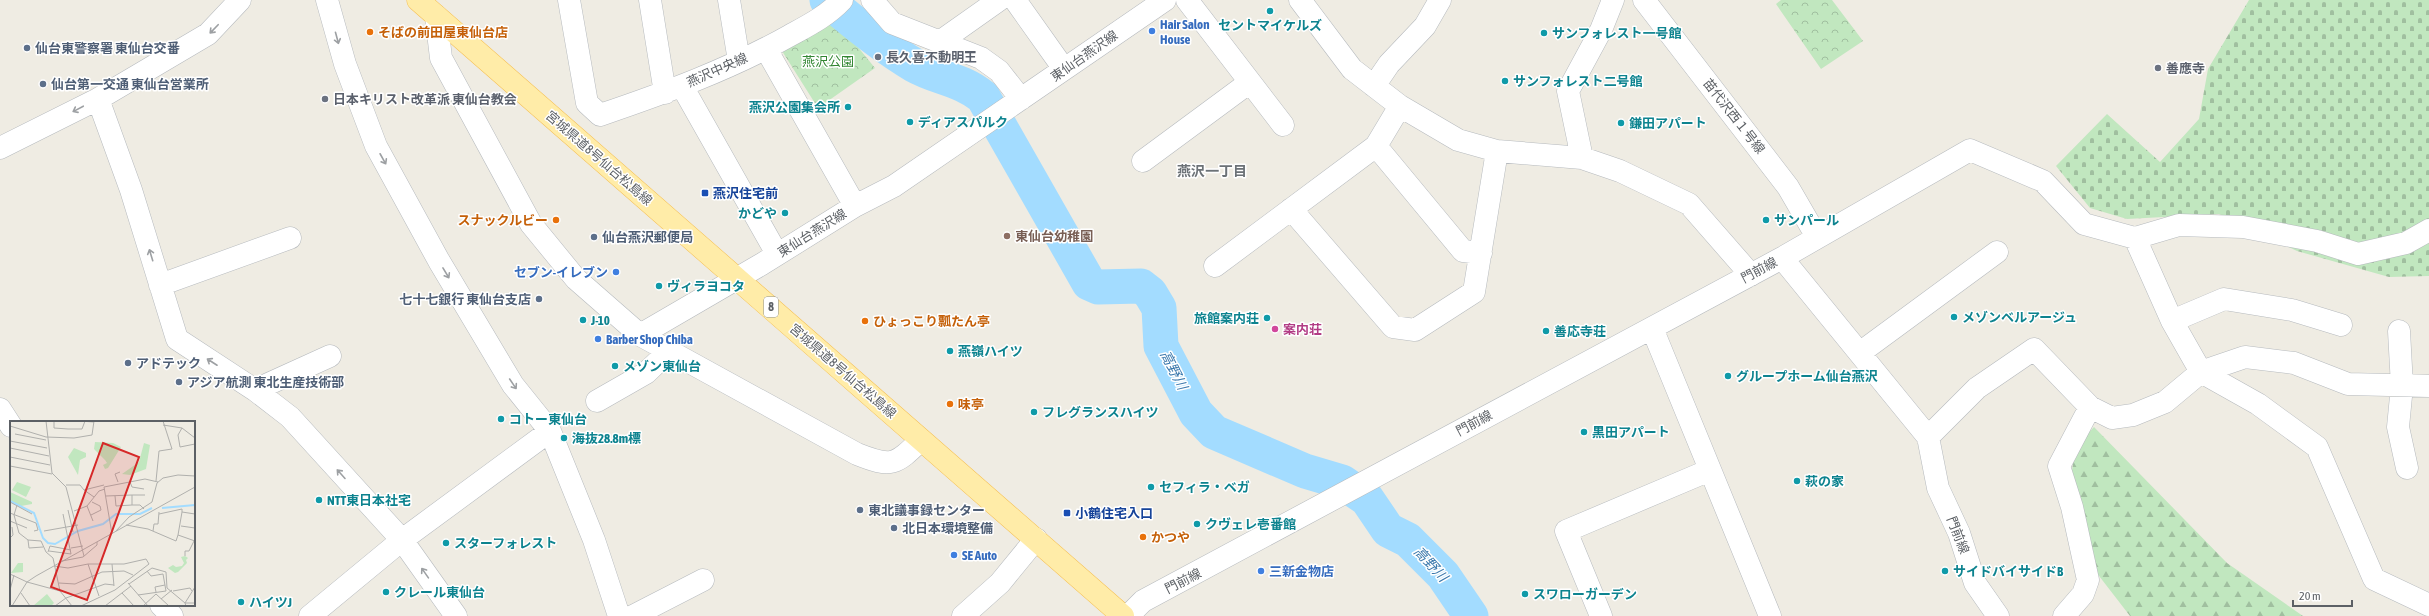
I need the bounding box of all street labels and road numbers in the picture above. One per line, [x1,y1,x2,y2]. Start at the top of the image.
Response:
street label: 東仙台燕沢線 [1048,27,1120,85]
street label: 燕沢中央線 [684,50,750,90]
street label: 苗代沢西１号線 [1700,76,1768,156]
street label: 宮城県道8号仙台松島線 [543,108,655,208]
street label: 東仙台燕沢線 [775,206,849,260]
street label: 門前線 [1738,254,1780,286]
road number: 8 [764,297,778,317]
street label: 宮城県道8号仙台松島線 [787,321,899,421]
street label: 門前線 [1453,407,1495,439]
street label: 門前線 [1944,514,1972,556]
street label: 門前線 [1162,565,1204,597]

